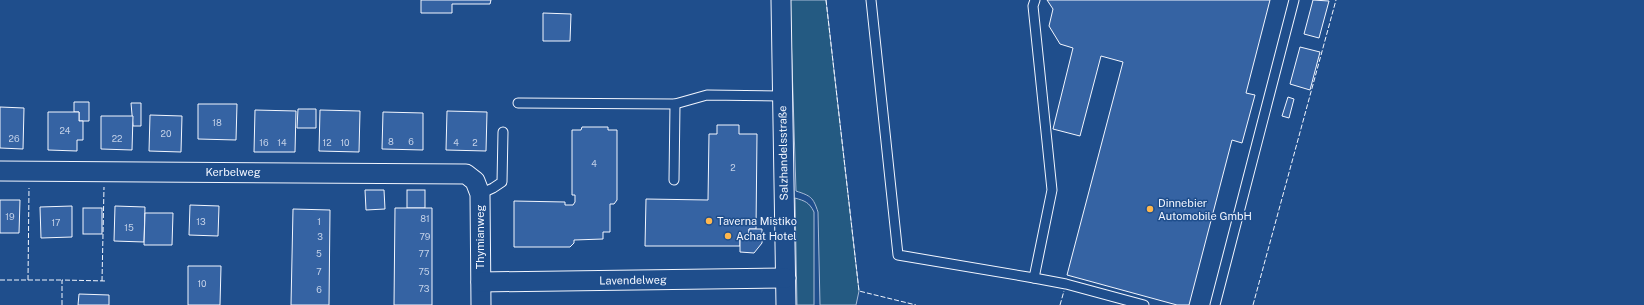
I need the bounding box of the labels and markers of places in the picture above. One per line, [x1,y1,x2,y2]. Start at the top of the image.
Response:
place label: Dinnebier Automobile GmbH [1158,197,1252,222]
marker: Dinnebier Automobile GmbH [1145,204,1155,214]
place label: Taverna Mistiko [717,215,797,227]
marker: Taverna Mistiko [704,216,714,226]
place label: Achat Hotel [736,230,797,242]
marker: Achat Hotel [723,231,733,241]

